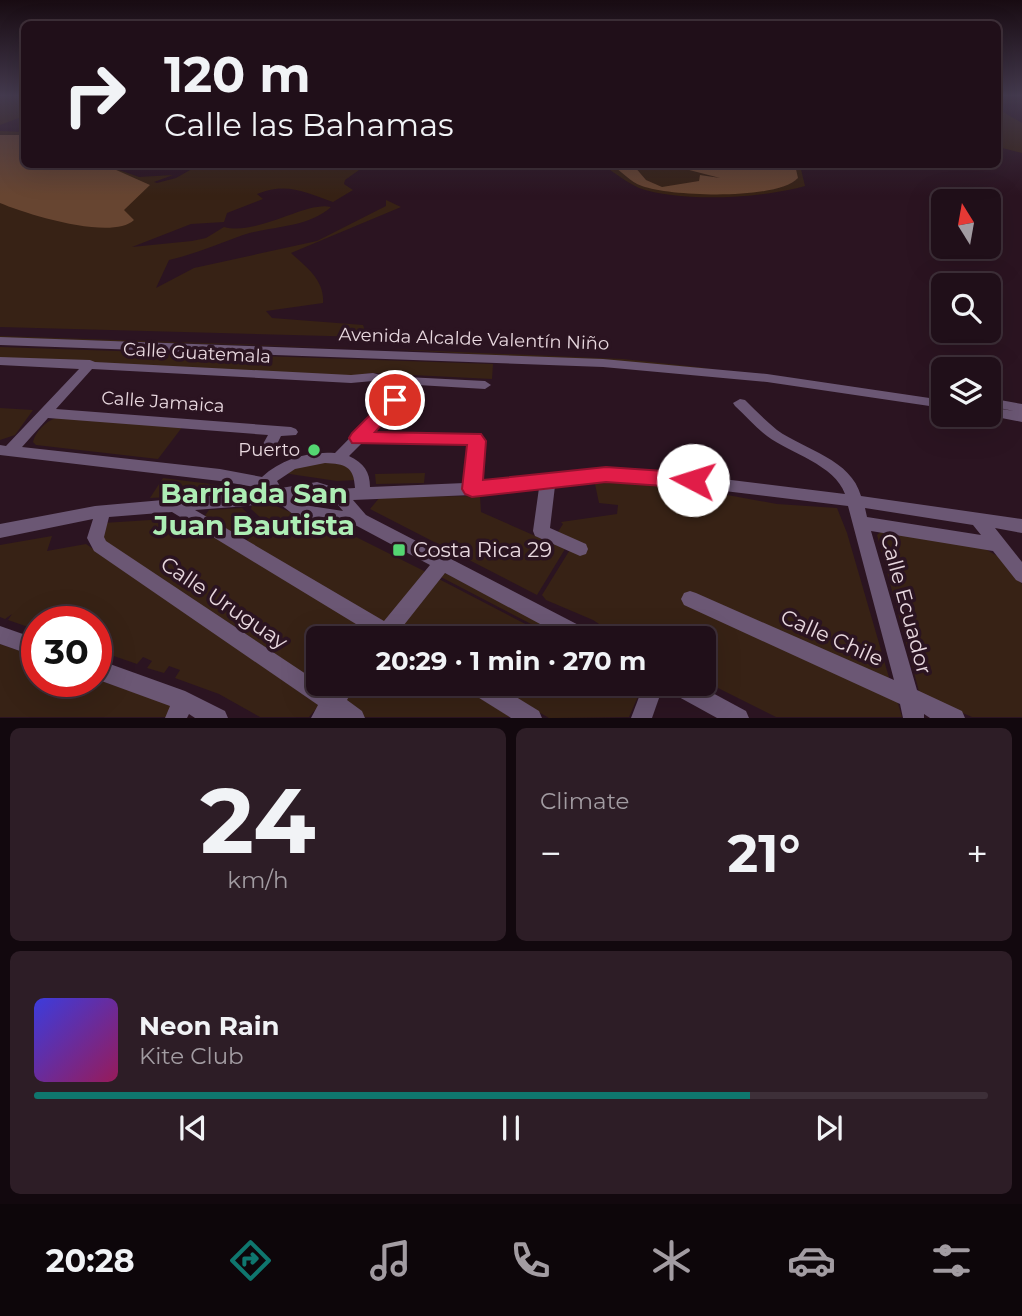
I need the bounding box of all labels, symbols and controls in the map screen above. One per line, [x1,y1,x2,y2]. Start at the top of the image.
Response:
text: 120 m [164,45,311,104]
icon: right [49,49,140,140]
text: Calle las Bahamas [164,105,454,144]
north arrow [931,189,1001,259]
map controls [931,189,1001,427]
button: search [931,273,1001,343]
street label: Avenida Alcalde Valentín Niño [338,323,610,355]
street label: Calle Guatemala [122,338,272,368]
button: layers [931,357,1001,427]
pin [365,370,425,430]
icon: arrive [376,381,414,419]
street label: Calle Jamaica [101,387,225,417]
place label: Puerto [238,439,300,461]
marker: Puerto [306,442,322,458]
position arrow [656,443,730,517]
district label: Barriada San Juan Bautista [152,476,355,542]
street label: Calle Ecuador [876,531,937,677]
place label: Costa Rica 29 [413,537,552,562]
marker: Costa Rica 29 [391,542,407,558]
street label: Calle Uruguay [156,551,293,655]
street label: Calle Chile [777,604,887,671]
speed limit sign: 30 [21,606,112,697]
text: 20:29 · 1 min · 270 m [376,645,646,677]
text: 24 [200,765,316,876]
text: Climate [540,787,629,815]
text: 21° [728,822,800,885]
text: − [540,830,562,877]
text: + [966,830,988,877]
text: km/h [227,866,289,894]
text: Neon Rain [139,1010,280,1042]
text: Kite Club [139,1042,244,1070]
icon: previous [174,1109,212,1147]
icon: pause [492,1109,530,1147]
icon: next [810,1109,848,1147]
icon: directions [226,1236,275,1285]
icon: music [366,1236,415,1285]
icon: phone [506,1236,555,1285]
icon: climate [647,1236,696,1285]
icon: car [787,1236,836,1285]
icon: filters [927,1236,976,1285]
text: 20:28 [46,1241,135,1280]

